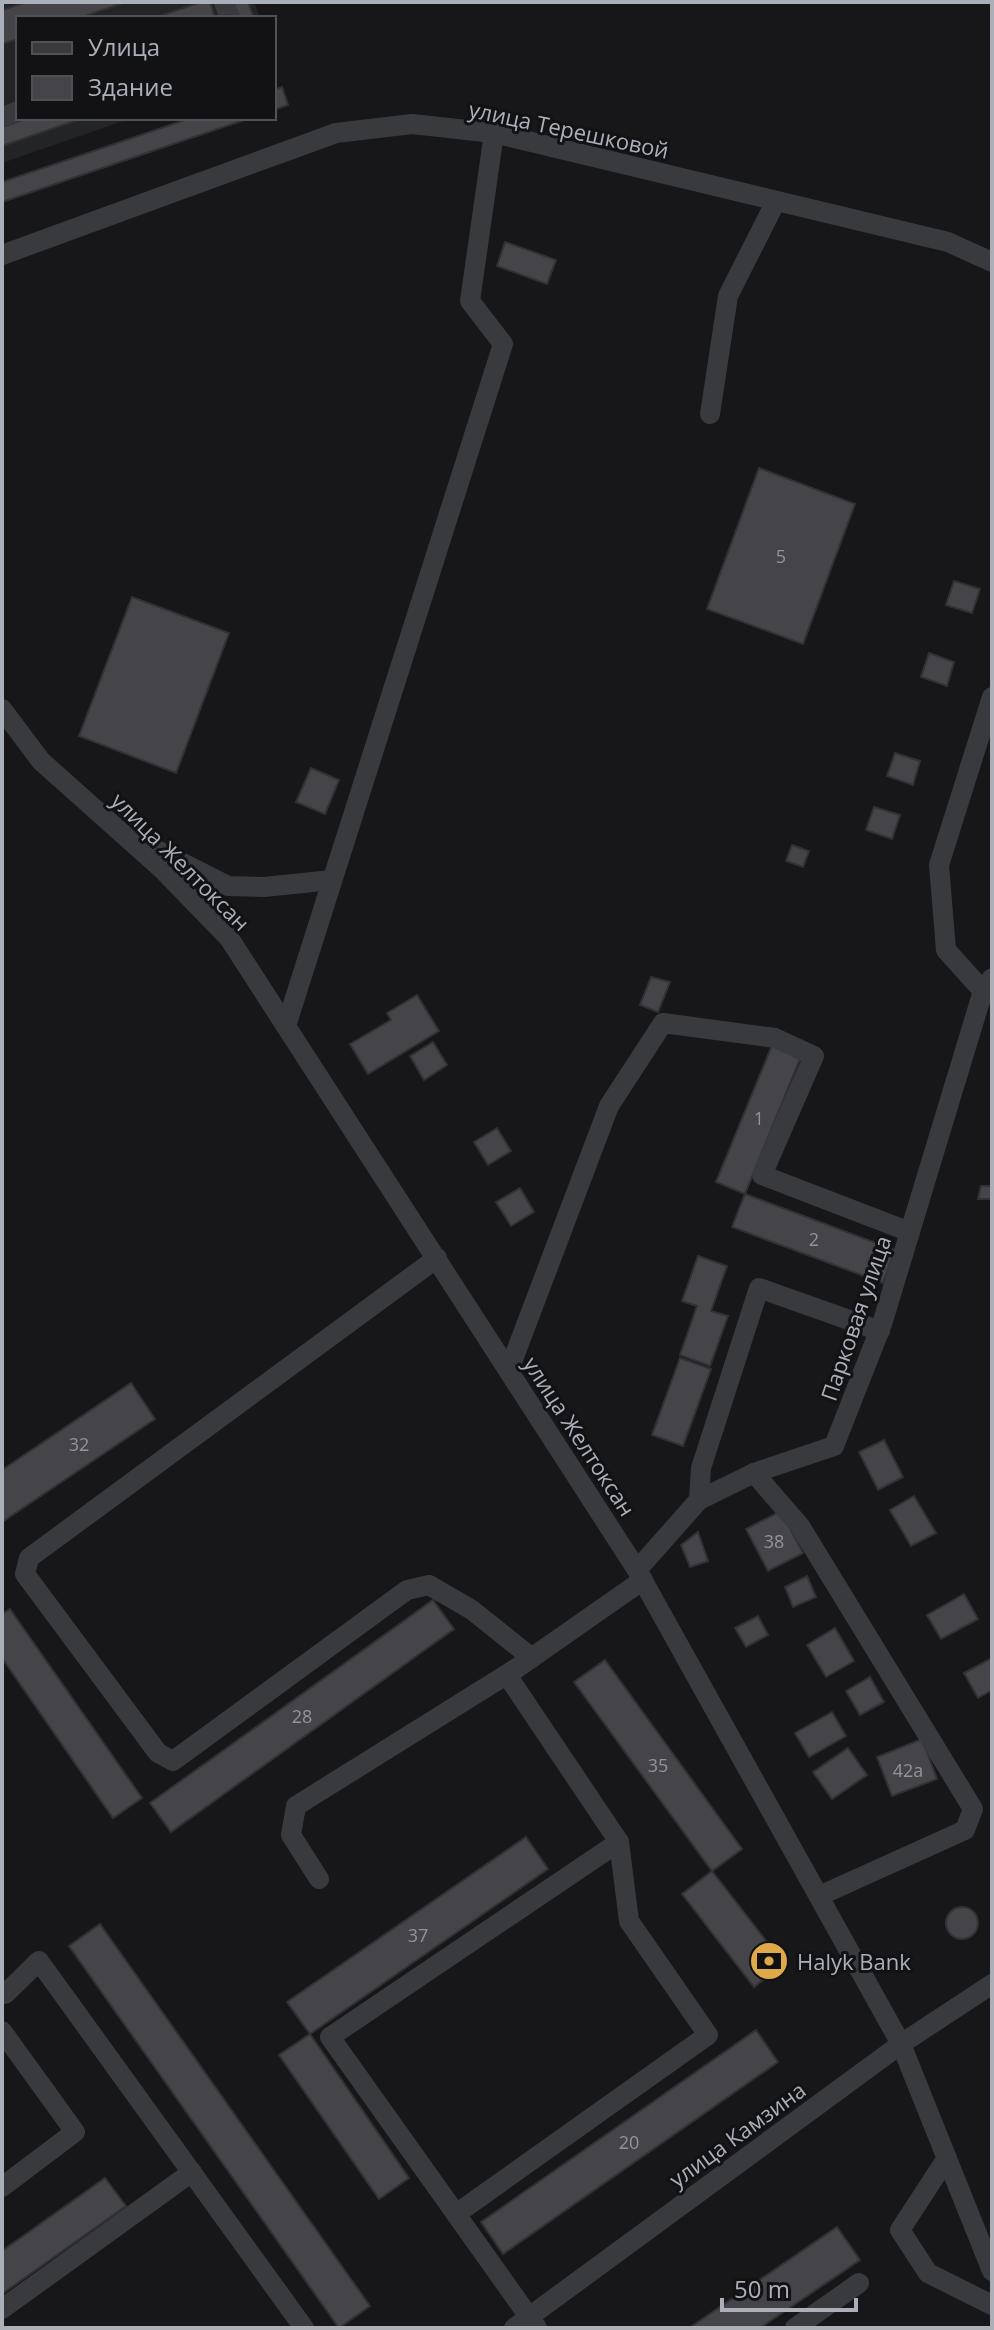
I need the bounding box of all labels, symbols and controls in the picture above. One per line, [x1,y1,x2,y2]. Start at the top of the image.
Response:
legend [16,16,276,120]
text: Улица [88,30,160,63]
text: Здание [88,70,173,103]
street label: улица Терешковой [466,93,672,165]
house number: 5 [776,544,786,568]
street label: улица Желтоксан [105,785,257,937]
house number: 1 [754,1106,764,1130]
house number: 2 [809,1227,819,1251]
street label: Парковая улица [813,1231,897,1405]
street label: улица Желтоксан [517,1351,643,1521]
house number: 32 [69,1432,89,1456]
house number: 38 [764,1529,784,1553]
house number: 28 [292,1704,312,1728]
house number: 35 [648,1753,668,1777]
house number: 42а [893,1758,923,1782]
house number: 37 [408,1923,428,1947]
bank icon: Halyk Bank [748,1940,790,1982]
place label: Halyk Bank [797,1946,911,1976]
street label: улица Камзина [663,2074,811,2194]
house number: 20 [619,2130,639,2154]
scale bar [722,2262,856,2312]
text: 50 m [734,2272,790,2305]

